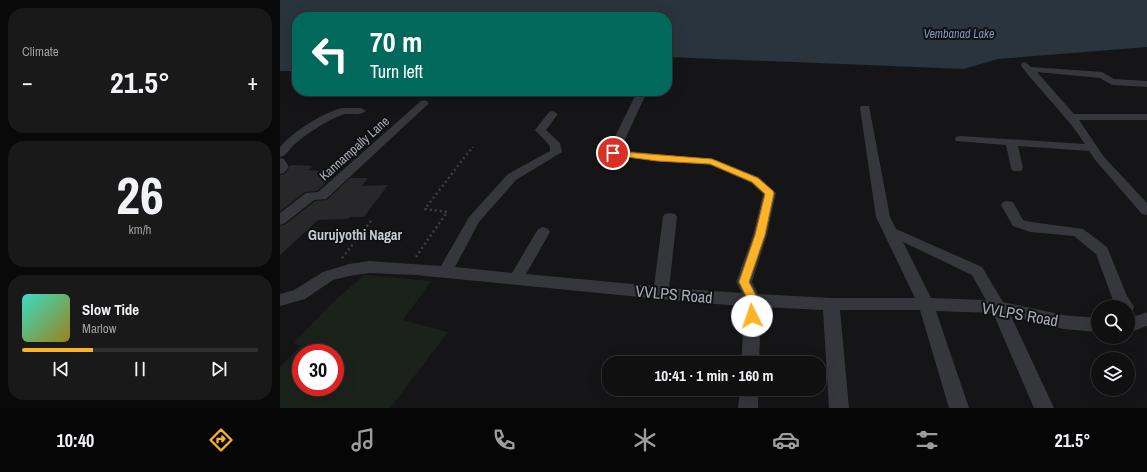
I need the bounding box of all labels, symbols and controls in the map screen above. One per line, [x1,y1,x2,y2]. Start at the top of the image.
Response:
text: 70 m [370,23,422,61]
water label: Vembanad Lake [923,26,995,42]
icon: left [304,28,356,80]
text: Climate [22,43,59,60]
text: Turn left [370,59,423,84]
text: 21.5° [110,62,170,102]
text: − [22,67,33,97]
text: + [247,67,258,97]
street label: Kannampally Lane [316,112,393,184]
pin [596,136,630,170]
icon: arrive [602,142,624,164]
text: 26 [116,160,164,230]
text: km/h [128,221,152,238]
district label: Gurujyothi Nagar [308,226,402,244]
street label: VVLPS Road [635,280,713,308]
position arrow [731,295,773,337]
street label: VVLPS Road [980,296,1060,332]
text: Slow Tide [82,299,139,320]
map controls [1091,300,1135,396]
button: search [1091,300,1135,344]
text: Marlow [82,320,116,337]
speed limit sign: 30 [292,344,344,396]
button: layers [1091,352,1135,396]
icon: previous [50,358,72,380]
icon: pause [129,358,151,380]
icon: next [208,358,230,380]
text: 10:41 · 1 min · 160 m [655,365,773,386]
icon: directions [207,426,235,454]
icon: music [349,426,377,454]
icon: phone [490,426,518,454]
icon: climate [631,426,659,454]
icon: car [772,426,800,454]
icon: filters [913,426,941,454]
text: 10:40 [57,428,94,453]
text: 21.5° [1054,428,1090,453]

